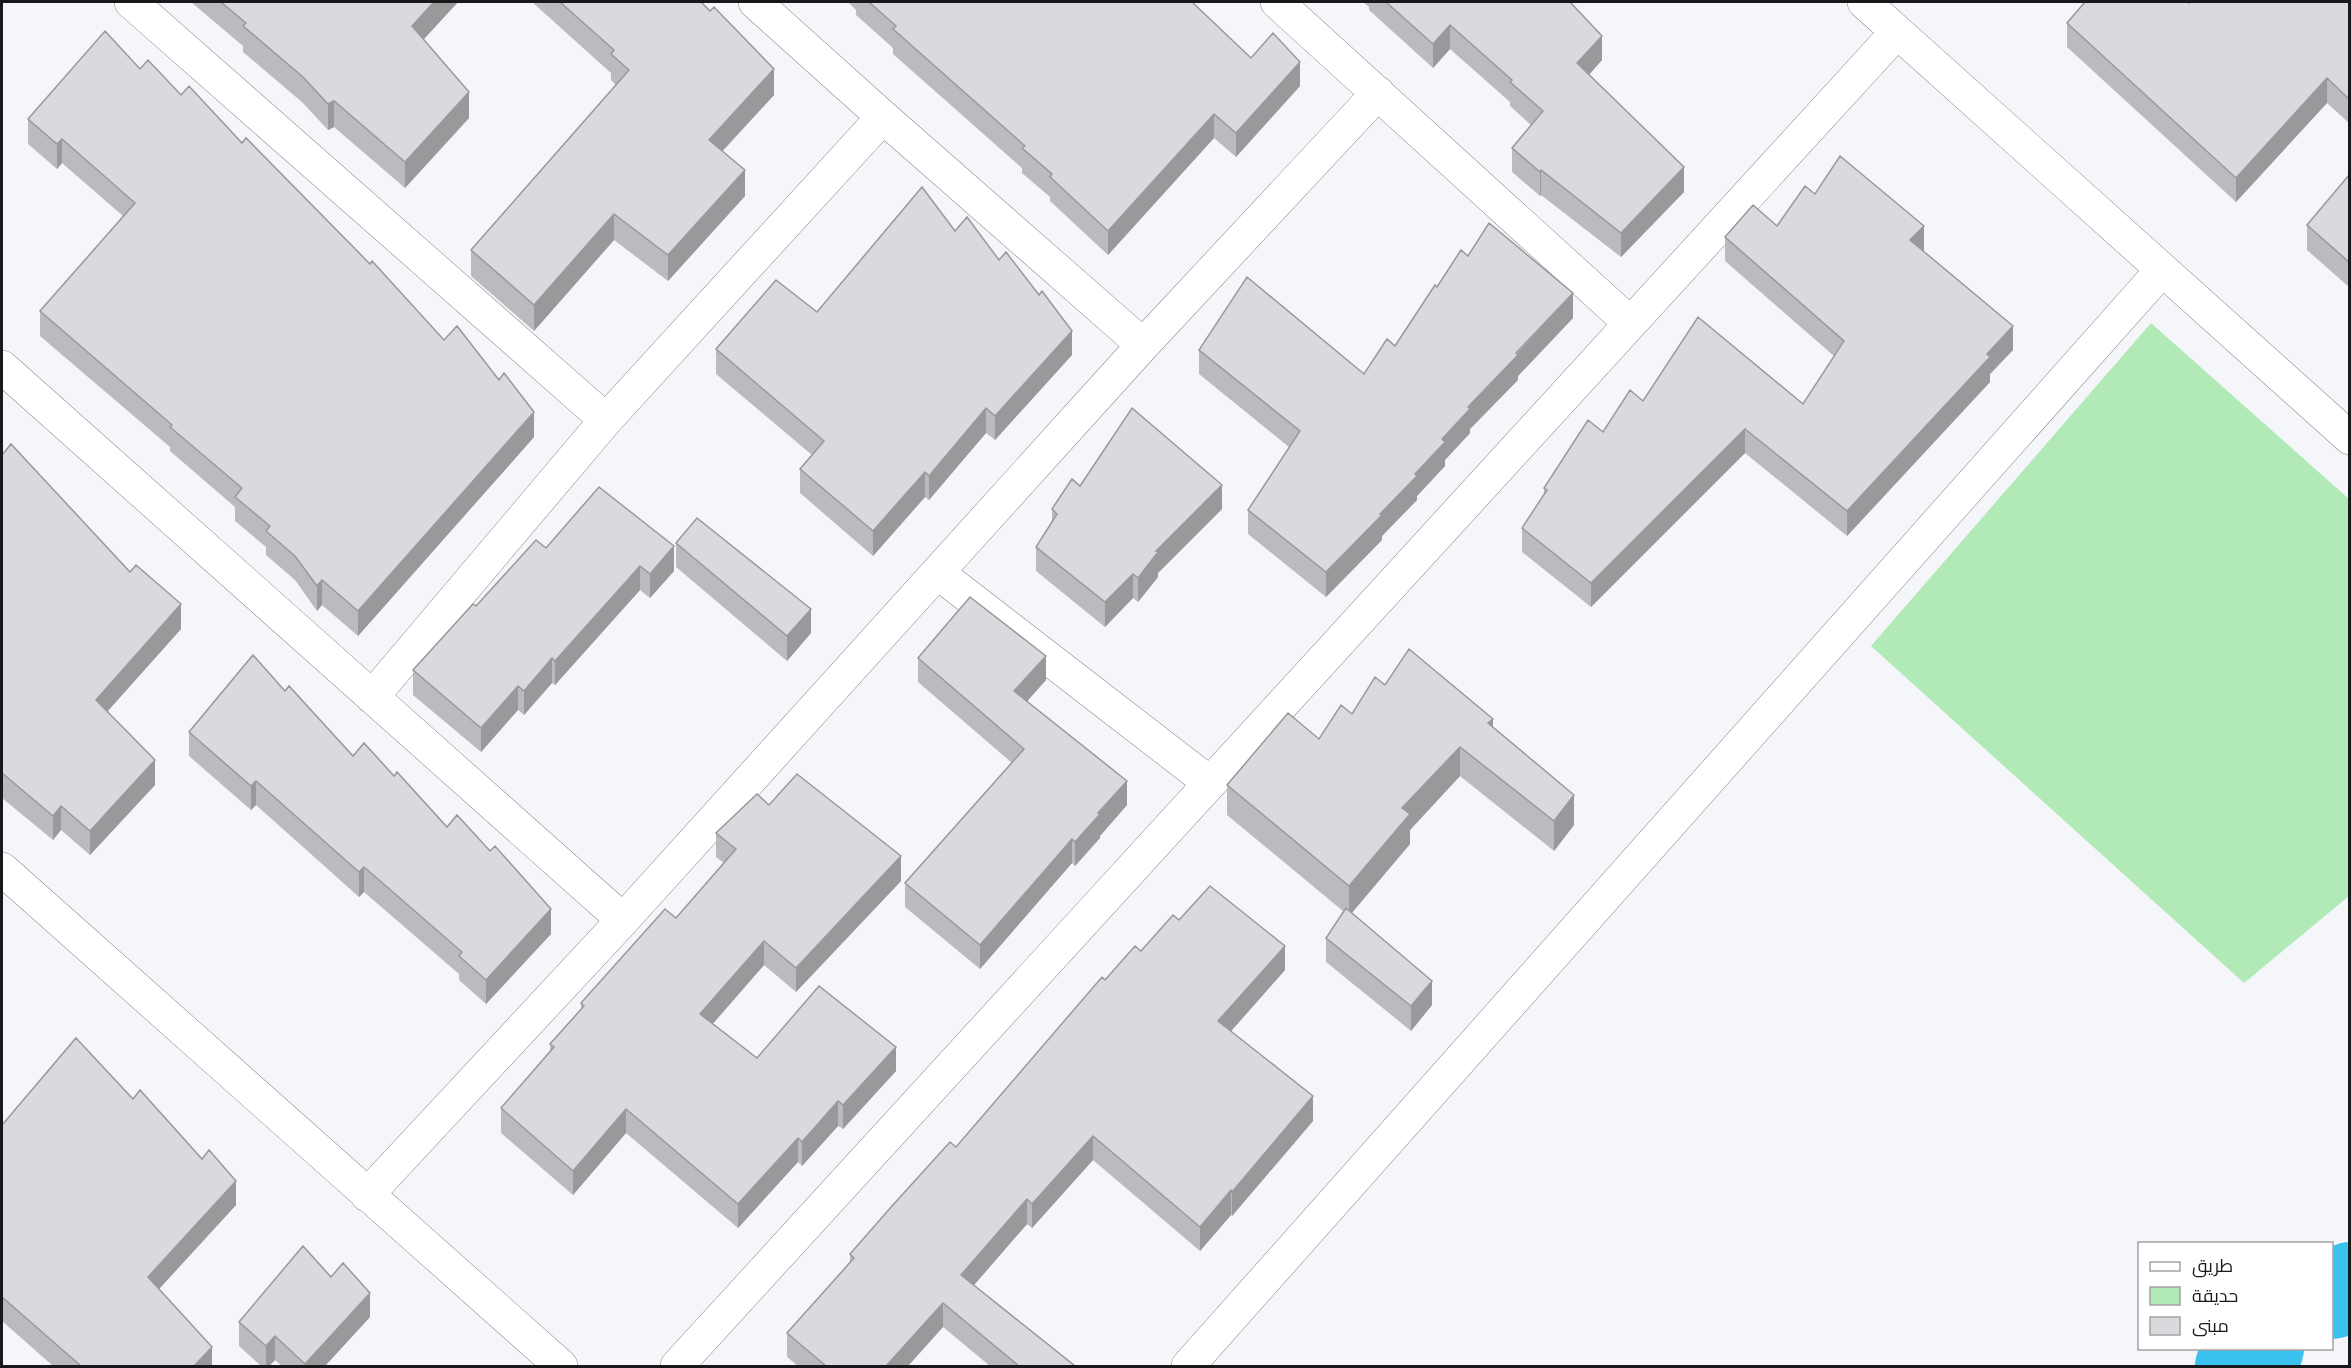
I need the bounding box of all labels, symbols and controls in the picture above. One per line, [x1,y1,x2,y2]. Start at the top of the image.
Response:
legend [2138,1242,2333,1350]
text: طريق [2192,1258,2233,1278]
text: حديقة [2192,1288,2238,1306]
text: مبنى [2192,1318,2229,1337]

